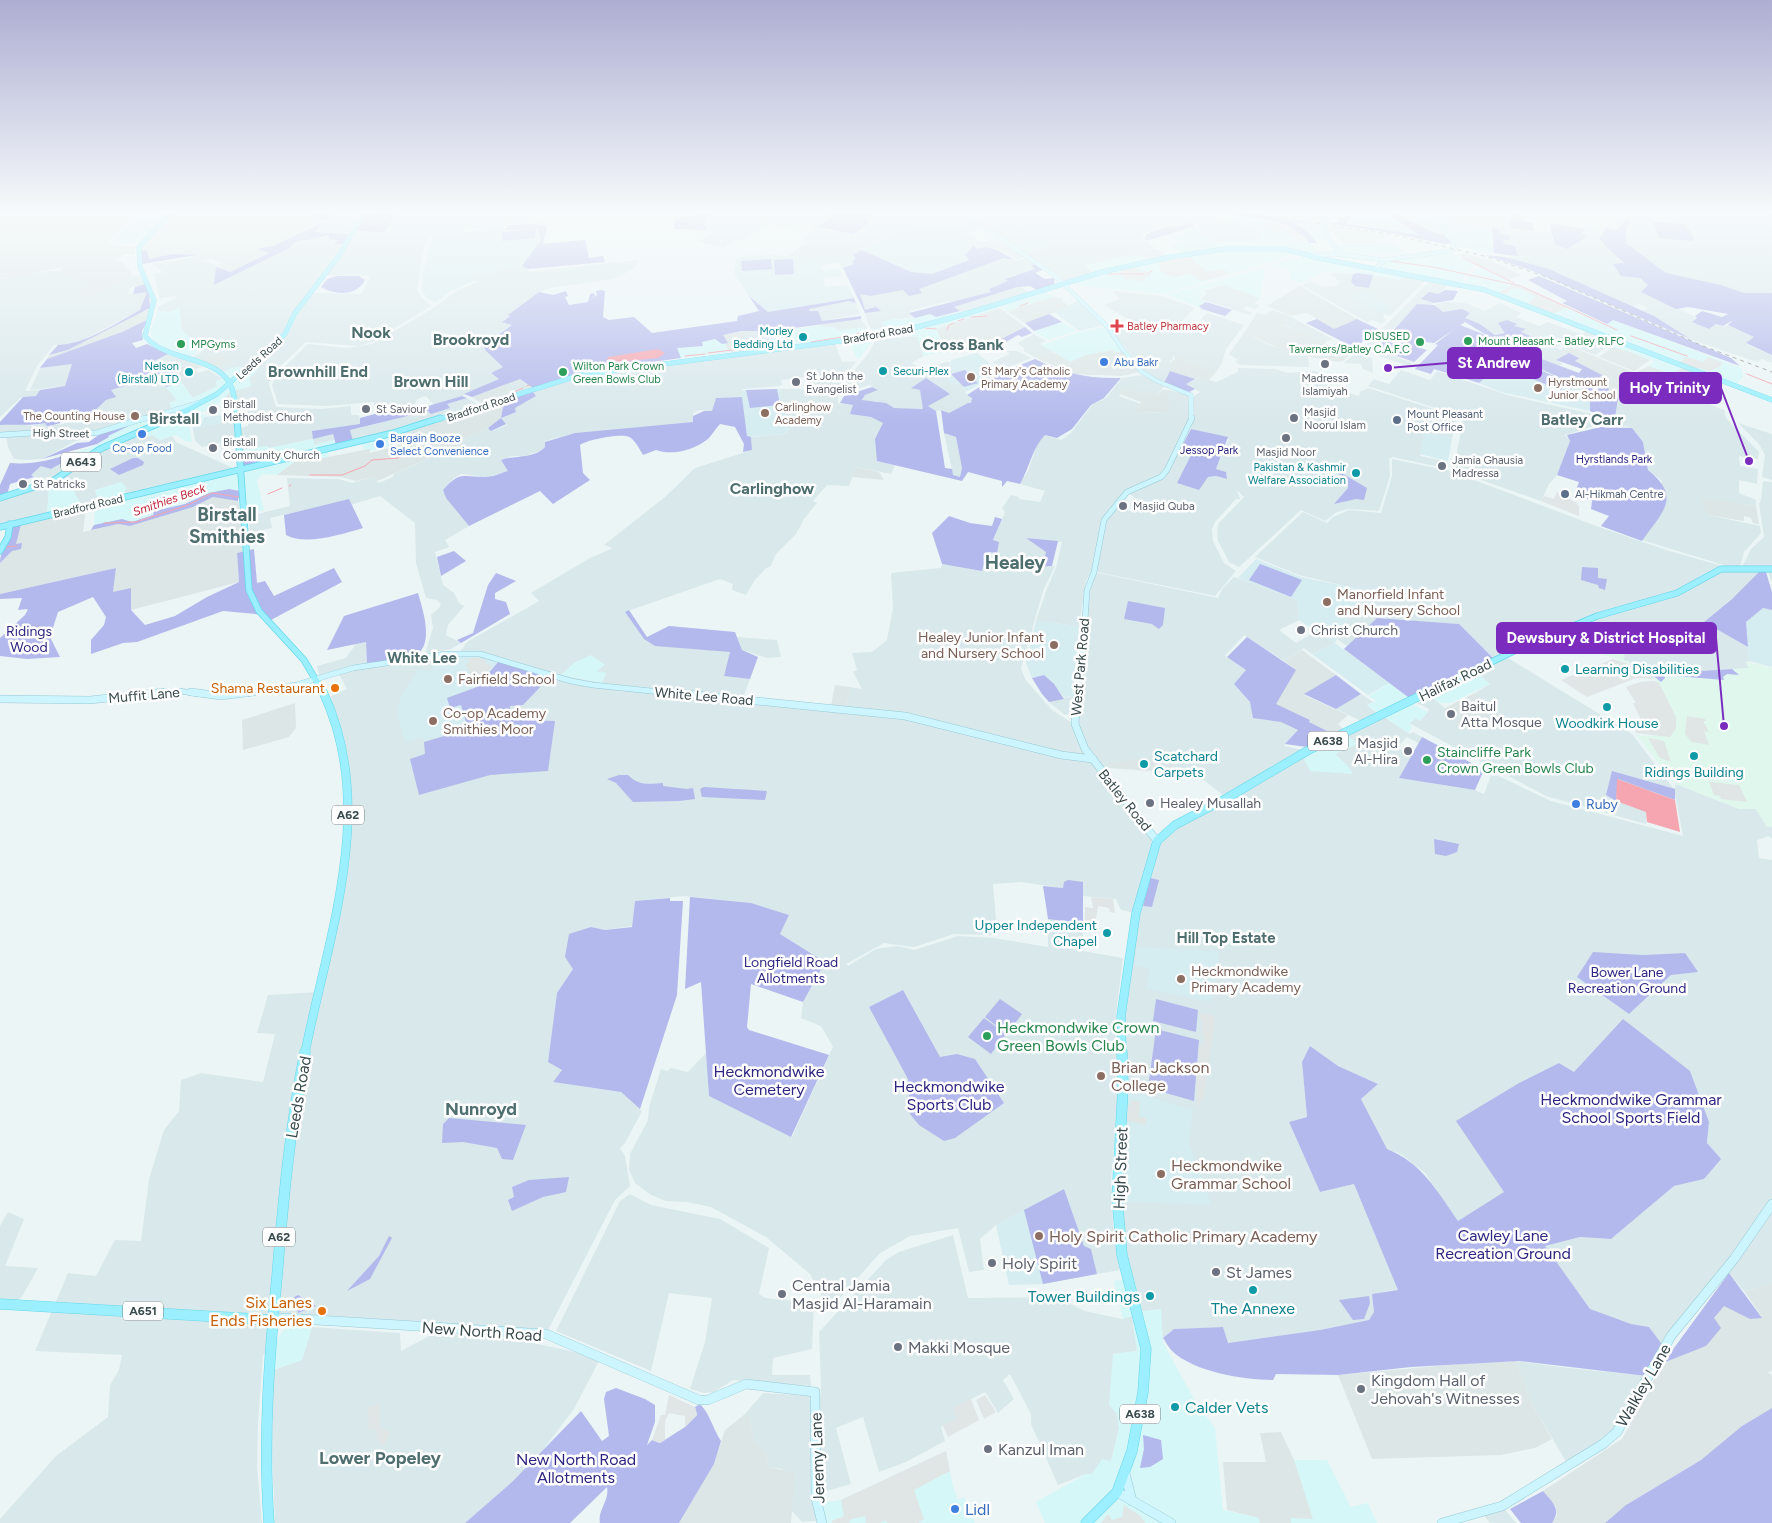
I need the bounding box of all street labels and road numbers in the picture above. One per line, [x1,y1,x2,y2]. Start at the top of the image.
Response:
street label: Bradford Road [842,322,914,347]
street label: Leeds Road [234,334,285,382]
street label: Bradford Road [445,390,517,425]
street label: High Street [32,427,90,440]
road number: A643 [61,452,101,472]
street label: Bradford Road [52,492,124,521]
street label: West Park Road [1068,617,1093,717]
street label: Halifax Road [1416,656,1494,705]
street label: Muffit Lane [108,684,181,707]
street label: White Lee Road [654,684,754,709]
road number: A638 [1308,731,1348,750]
street label: Batley Road [1095,766,1155,835]
road number: A62 [332,806,364,824]
street label: Leeds Road [282,1054,315,1140]
street label: High Street [1110,1126,1131,1210]
road number: A62 [263,1228,295,1246]
road number: A651 [123,1302,163,1320]
street label: New North Road [421,1318,543,1345]
street label: Walkley Lane [1612,1340,1675,1430]
road number: A638 [1120,1405,1160,1424]
street label: Jeremy Lane [806,1412,829,1504]

